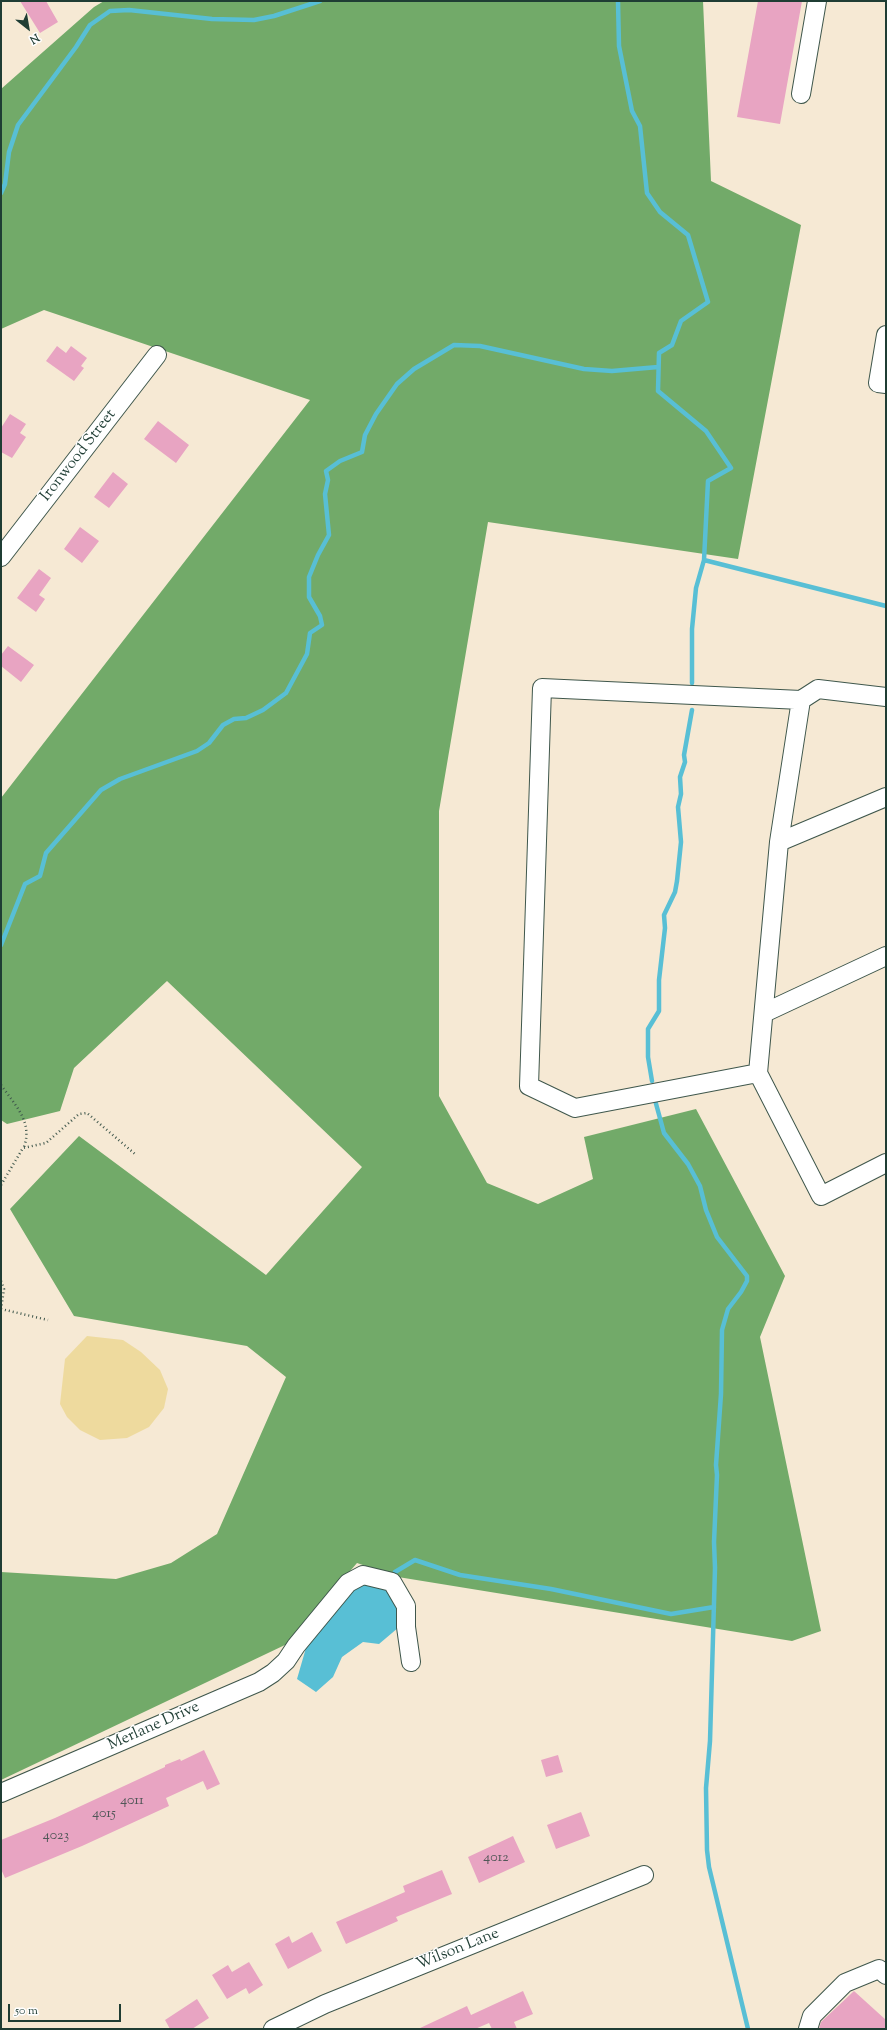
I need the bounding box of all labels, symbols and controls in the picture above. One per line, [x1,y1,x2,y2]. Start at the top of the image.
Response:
north arrow [8,8,48,48]
text: N [26,29,42,47]
street label: Ironwood Street [37,406,121,506]
street label: Merlane Drive [105,1698,203,1756]
house number: 4011 [120,1794,144,1810]
house number: 4015 [92,1807,116,1823]
house number: 4023 [43,1829,69,1845]
house number: 4012 [483,1851,509,1867]
street label: Wilson Lane [414,1925,502,1975]
scale bar [10,1996,123,2022]
text: 50 m [15,2002,38,2020]

